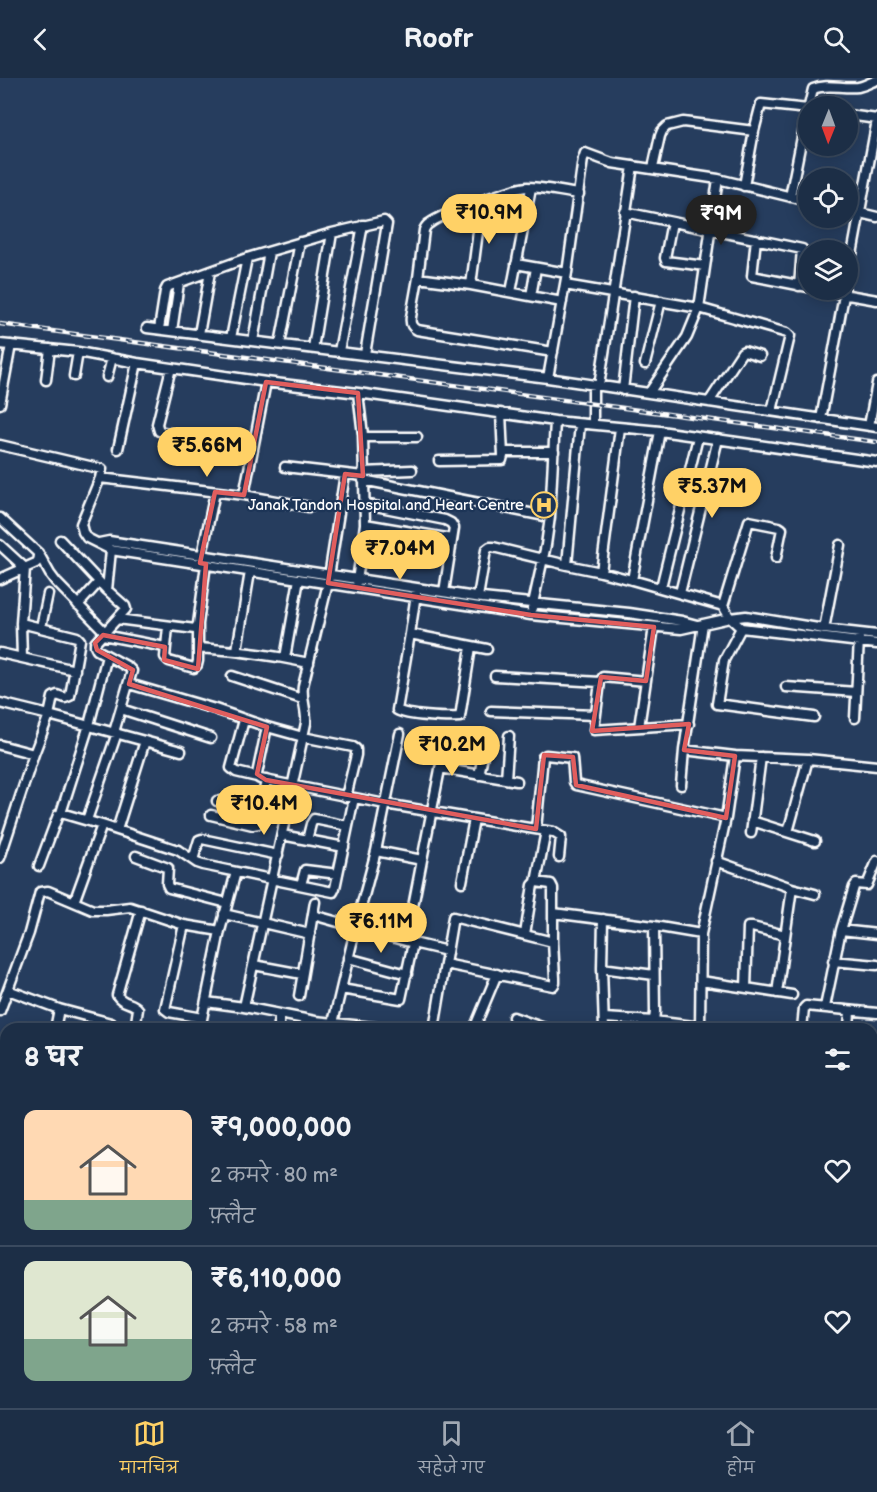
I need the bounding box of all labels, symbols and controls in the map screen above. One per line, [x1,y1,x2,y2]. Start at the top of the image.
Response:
icon: back [24,23,57,56]
text: Roofr [404,23,473,55]
icon: search [820,23,853,56]
north arrow [798,96,858,156]
map controls [798,96,858,300]
button: locate [798,168,858,228]
pin: ₹10.9M [440,194,538,245]
pin: ₹9M [692,195,750,246]
text: ₹10.9M [455,201,523,225]
text: ₹9M [700,202,742,226]
button: layers [798,240,858,300]
pin: ₹5.66M [158,427,256,478]
text: ₹5.66M [171,434,243,458]
pin: ₹5.37M [663,468,761,519]
text: ₹5.37M [677,475,747,499]
hospital icon: Janak Tandon Hospital and Heart Centre [529,490,559,520]
place label: Janak Tandon Hospital and Heart Centre [248,496,524,515]
pin: ₹7.04M [351,530,449,581]
text: ₹7.04M [365,537,435,561]
pin: ₹10.2M [403,726,501,777]
text: ₹10.2M [418,733,486,757]
pin: ₹10.4M [215,785,313,836]
text: ₹10.4M [230,792,298,816]
pin: ₹6.11M [332,903,430,954]
text: ₹6.11M [349,910,413,934]
text: 8 घर [24,1043,81,1074]
icon: filters [821,1043,854,1076]
text: ₹9,000,000 [210,1113,352,1144]
icon: home [72,1134,144,1206]
icon: heart [821,1154,854,1187]
text: 2 कमरे · 80 m² [210,1164,338,1188]
text: फ़्लैट [210,1205,256,1229]
text: ₹6,110,000 [210,1264,342,1295]
icon: home [72,1285,144,1357]
icon: heart [821,1305,854,1338]
text: 2 कमरे · 58 m² [210,1315,338,1339]
text: फ़्लैट [210,1356,256,1380]
tab: मानचित्र [120,1417,178,1485]
tab: सहेजे गए [418,1417,485,1485]
tab: होम [724,1417,757,1485]

